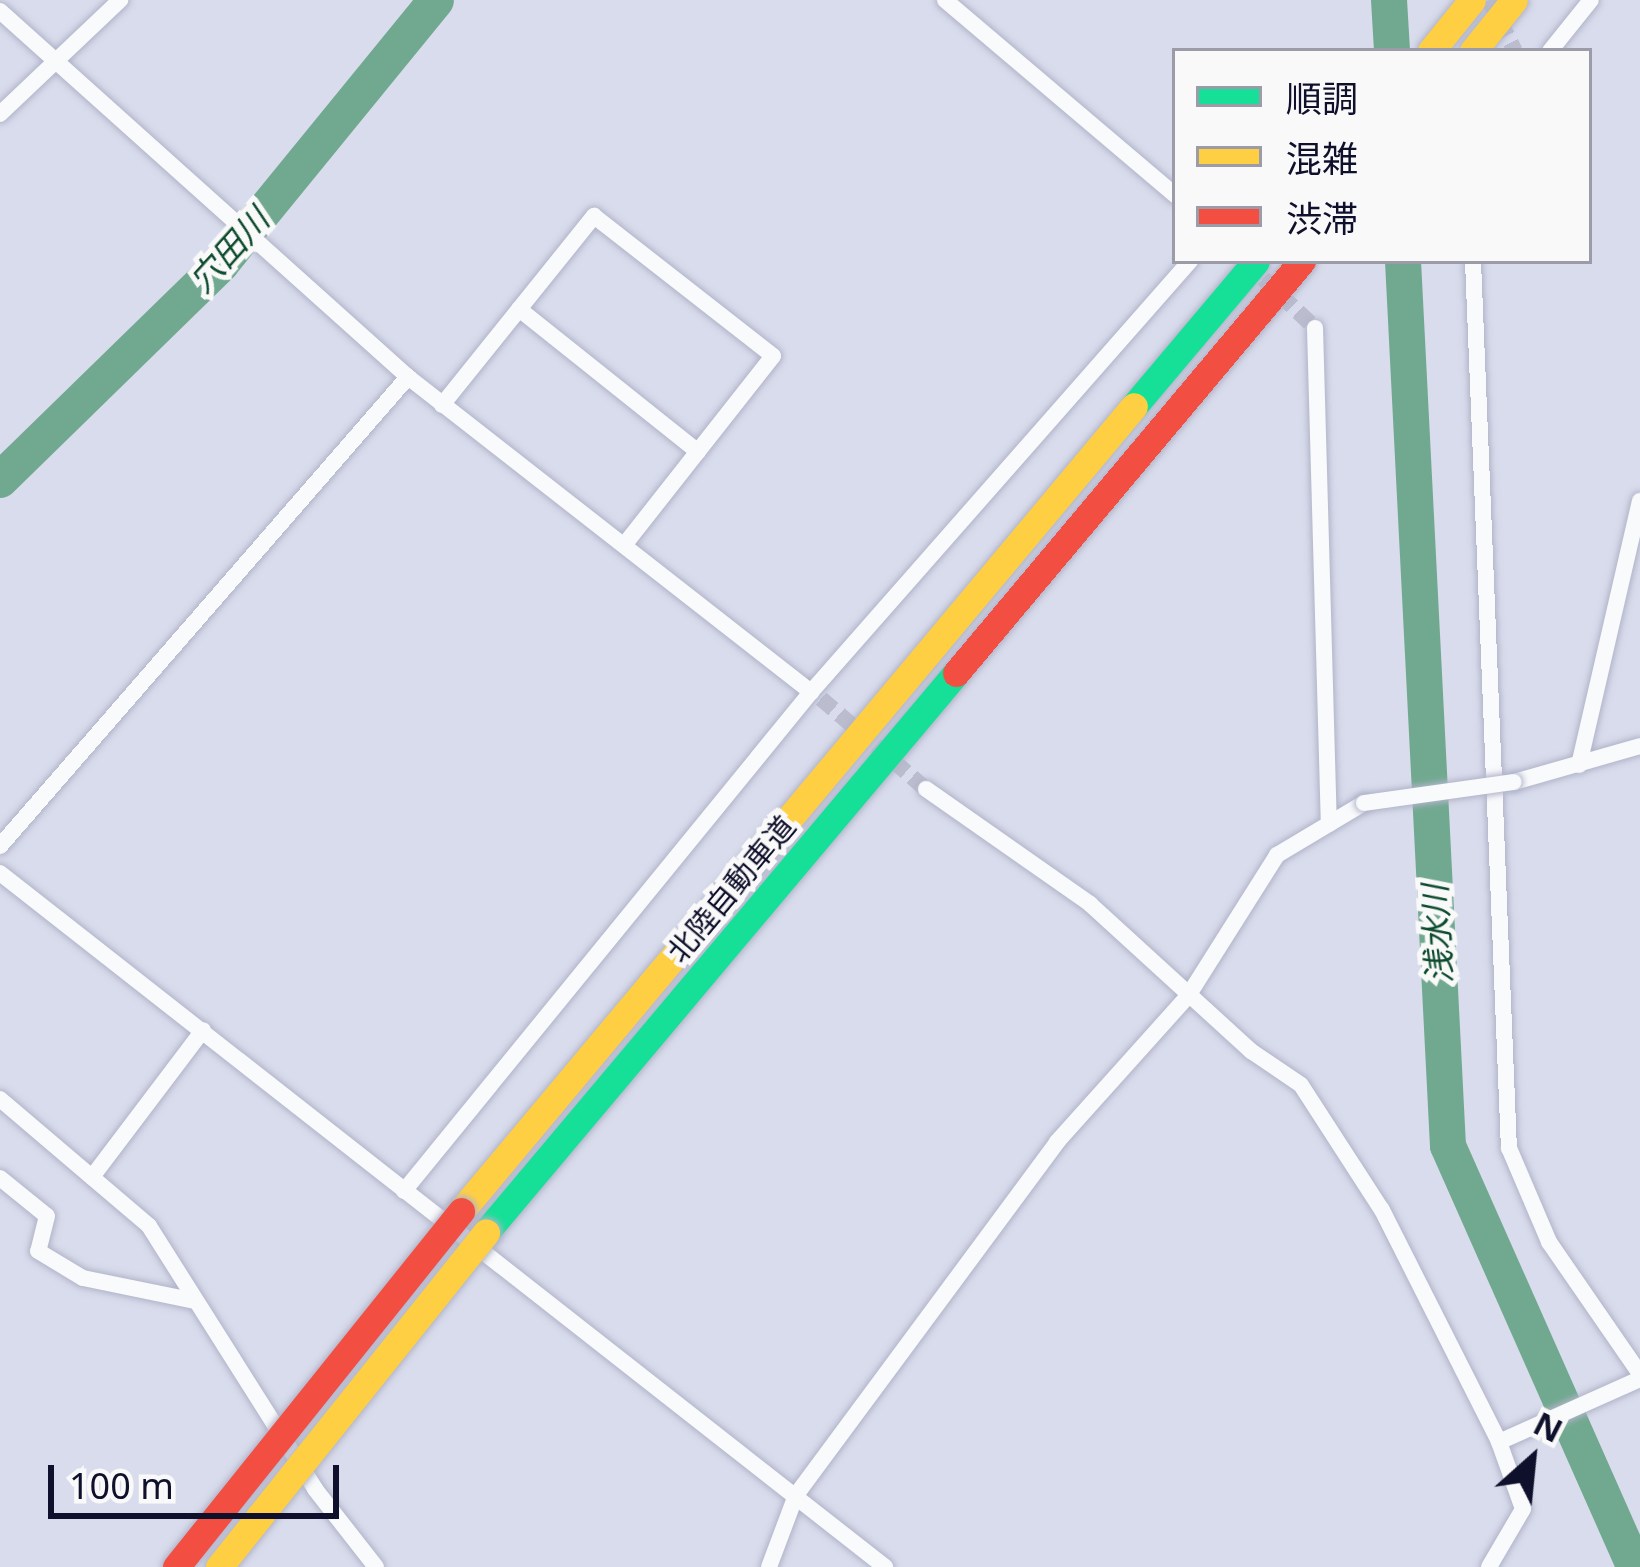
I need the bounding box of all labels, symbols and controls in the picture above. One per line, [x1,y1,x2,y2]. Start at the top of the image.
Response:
legend [1172,48,1592,264]
text: 順調 [1286,74,1358,123]
text: 混雑 [1286,134,1358,183]
text: 渋滞 [1286,194,1358,243]
water label: 穴田川 [181,200,277,300]
street label: 北陸自動車道 [659,808,803,970]
water label: 浅水川 [1415,884,1459,984]
north arrow [1472,1399,1592,1519]
text: N [1526,1400,1571,1453]
scale bar [54,1441,345,1515]
text: 100 m [69,1461,174,1510]

